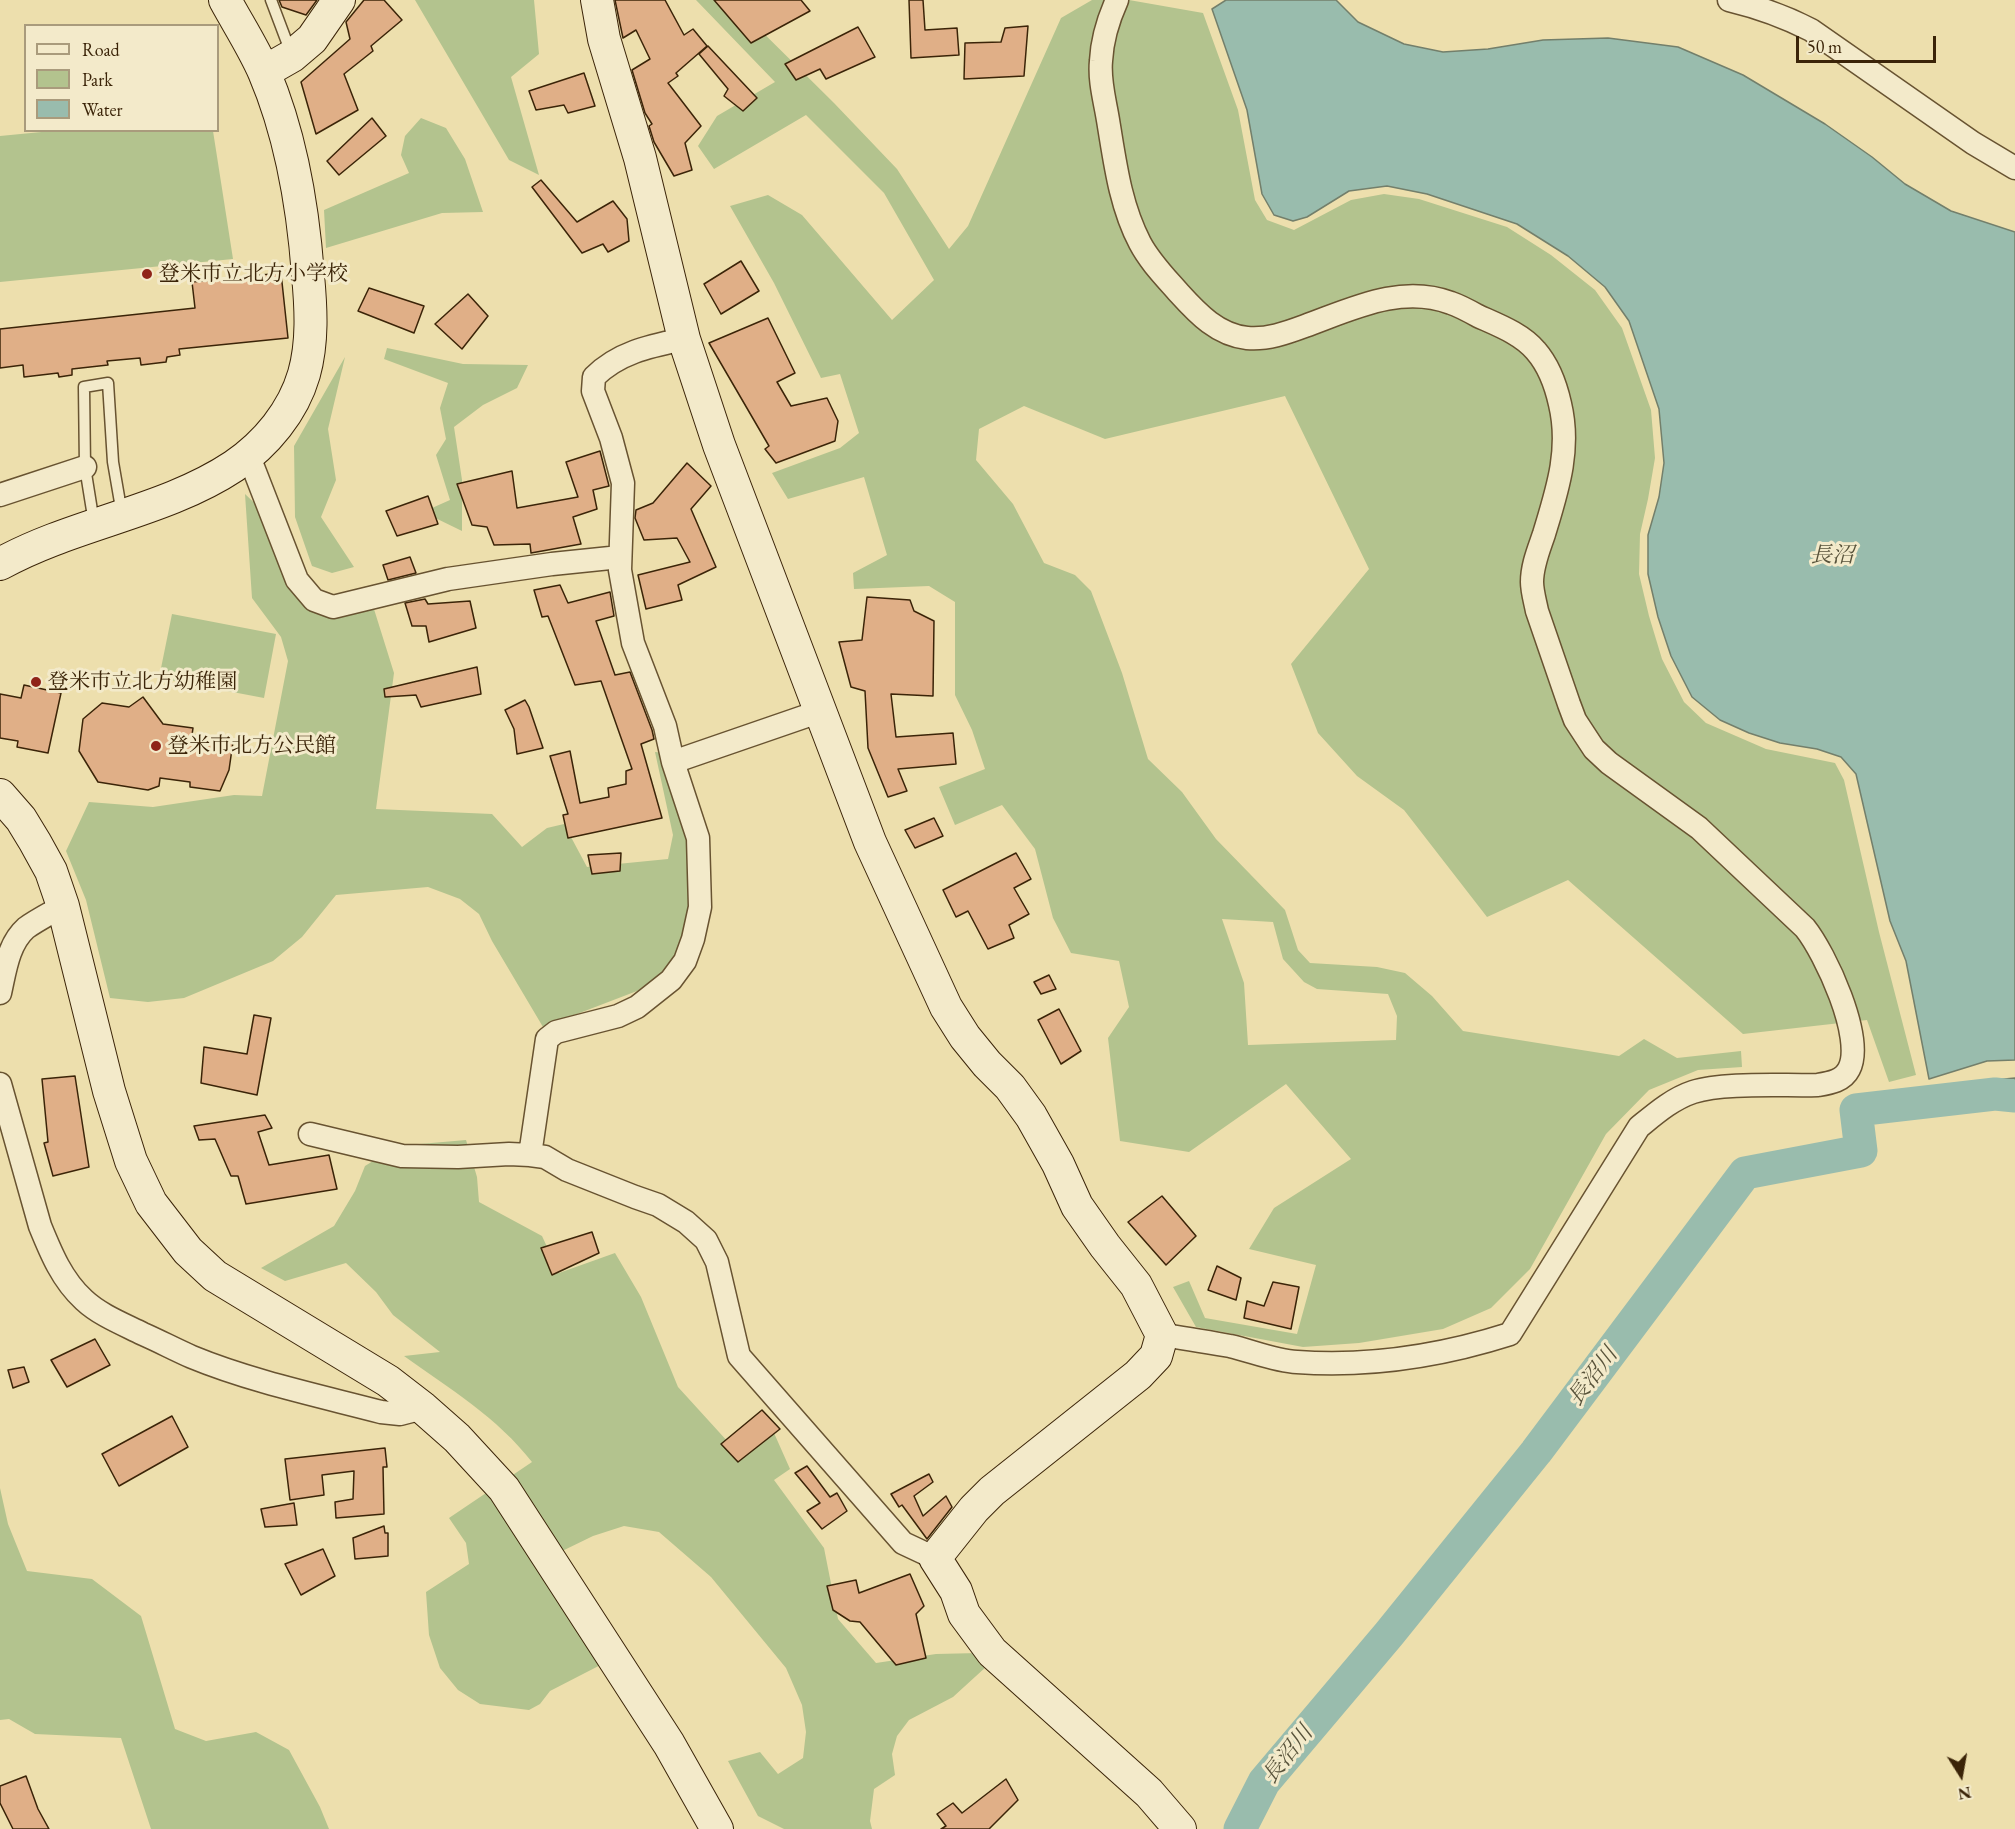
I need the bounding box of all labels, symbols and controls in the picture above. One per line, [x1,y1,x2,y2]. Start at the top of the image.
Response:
legend [24,24,219,132]
scale bar [1799,24,1938,62]
text: 50 m [1807,35,1842,58]
text: Road [82,38,120,61]
text: Park [82,68,113,91]
text: Water [82,98,123,121]
place label: 登米市立北方小学校 [159,261,348,287]
marker: 登米市立北方小学校 [140,267,154,281]
water label: 長沼 [1810,543,1854,569]
place label: 登米市立北方幼稚園 [48,669,237,695]
marker: 登米市立北方幼稚園 [29,675,43,689]
place label: 登米市北方公民館 [168,733,336,759]
marker: 登米市北方公民館 [149,739,163,753]
water label: 長沼川 [1563,1343,1623,1411]
water label: 長沼川 [1257,1721,1319,1789]
north arrow [1931,1745,1991,1805]
text: N [1956,1782,1973,1805]

